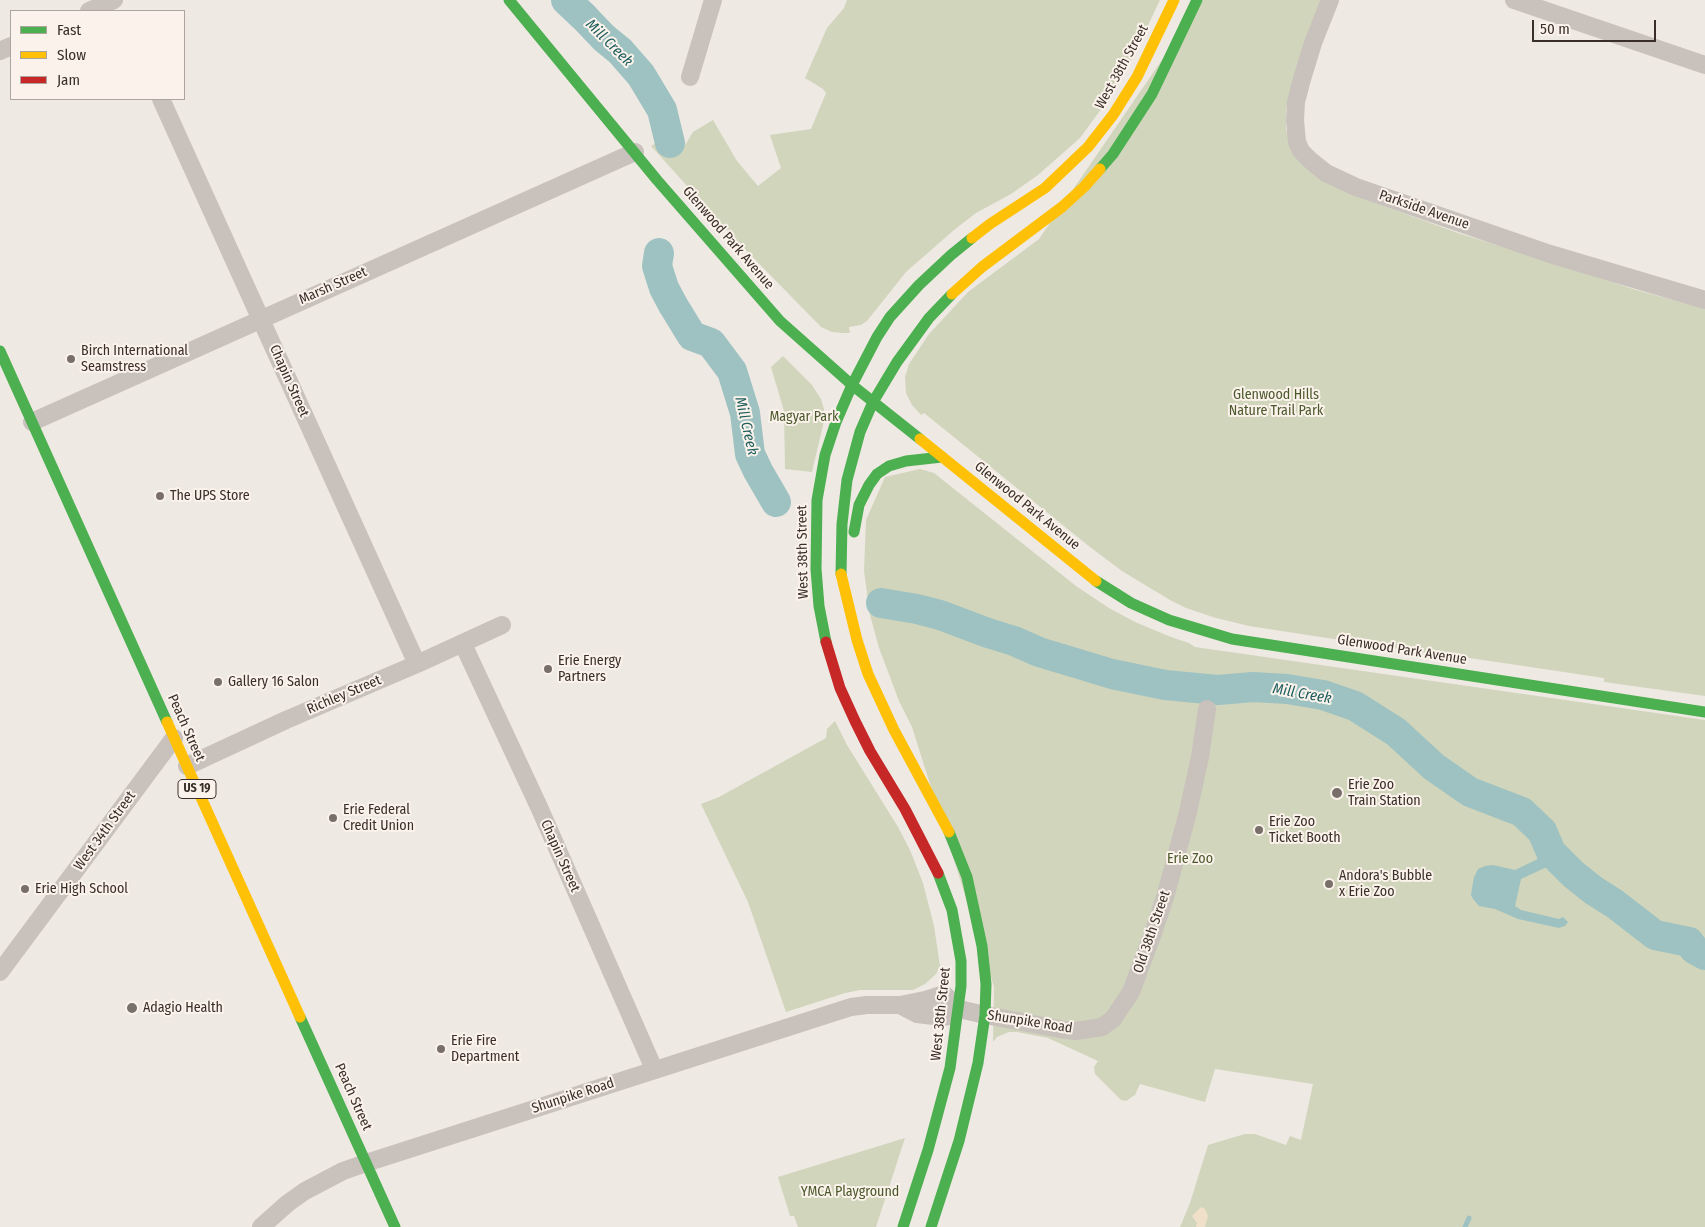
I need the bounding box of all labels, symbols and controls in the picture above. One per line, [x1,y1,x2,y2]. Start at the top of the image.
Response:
legend [10,10,185,100]
scale bar [1535,10,1659,42]
water label: Mill Creek [582,16,636,70]
text: 50 m [1540,20,1570,38]
text: Fast [57,21,81,39]
street label: West 38th Street [1092,22,1152,112]
text: Slow [57,46,86,64]
text: Jam [57,71,80,89]
street label: Glenwood Park Avenue [679,183,777,293]
street label: Parkside Avenue [1377,187,1471,233]
street label: Marsh Street [296,264,370,308]
street label: Chapin Street [266,342,312,420]
place label: Birch International Seamstress [81,343,188,376]
marker: Birch International Seamstress [65,353,77,365]
park label: Glenwood Hills Nature Trail Park [1229,387,1323,420]
water label: Mill Creek [731,395,761,457]
park label: Magyar Park [769,409,839,425]
street label: Glenwood Park Avenue [971,458,1083,554]
place label: The UPS Store [170,488,250,504]
marker: The UPS Store [154,490,166,502]
street label: West 38th Street [794,505,812,599]
street label: Glenwood Park Avenue [1336,631,1468,669]
place label: Erie Energy Partners [558,653,621,686]
marker: Erie Energy Partners [542,663,554,675]
street label: Richley Street [304,672,384,718]
place label: Gallery 16 Salon [228,674,319,690]
marker: Gallery 16 Salon [212,676,224,688]
water label: Mill Creek [1271,680,1333,708]
street label: Peach Street [164,692,208,764]
place label: Erie Zoo Train Station [1348,777,1421,810]
road number: US 19 [178,780,216,799]
marker: Erie Zoo Train Station [1330,786,1344,800]
street label: West 34th Street [71,788,139,874]
place label: Erie Federal Credit Union [343,802,414,834]
marker: Erie Federal Credit Union [327,812,339,824]
place label: Erie Zoo Ticket Booth [1269,814,1341,846]
street label: Chapin Street [537,817,583,895]
marker: Erie Zoo Ticket Booth [1253,824,1265,836]
park label: Erie Zoo [1167,851,1213,867]
place label: Andora's Bubble x Erie Zoo [1339,868,1432,900]
marker: Andora's Bubble x Erie Zoo [1323,878,1335,890]
place label: Erie High School [35,881,128,897]
marker: Erie High School [19,883,31,895]
street label: Old 38th Street [1130,889,1174,975]
street label: West 38th Street [928,966,954,1062]
place label: Adagio Health [143,1000,223,1016]
marker: Adagio Health [125,1001,139,1015]
street label: Shunpike Road [986,1007,1074,1037]
place label: Erie Fire Department [451,1033,519,1066]
marker: Erie Fire Department [435,1043,447,1055]
street label: Peach Street [331,1061,375,1133]
street label: Shunpike Road [530,1075,616,1117]
park label: YMCA Playground [801,1184,899,1200]

